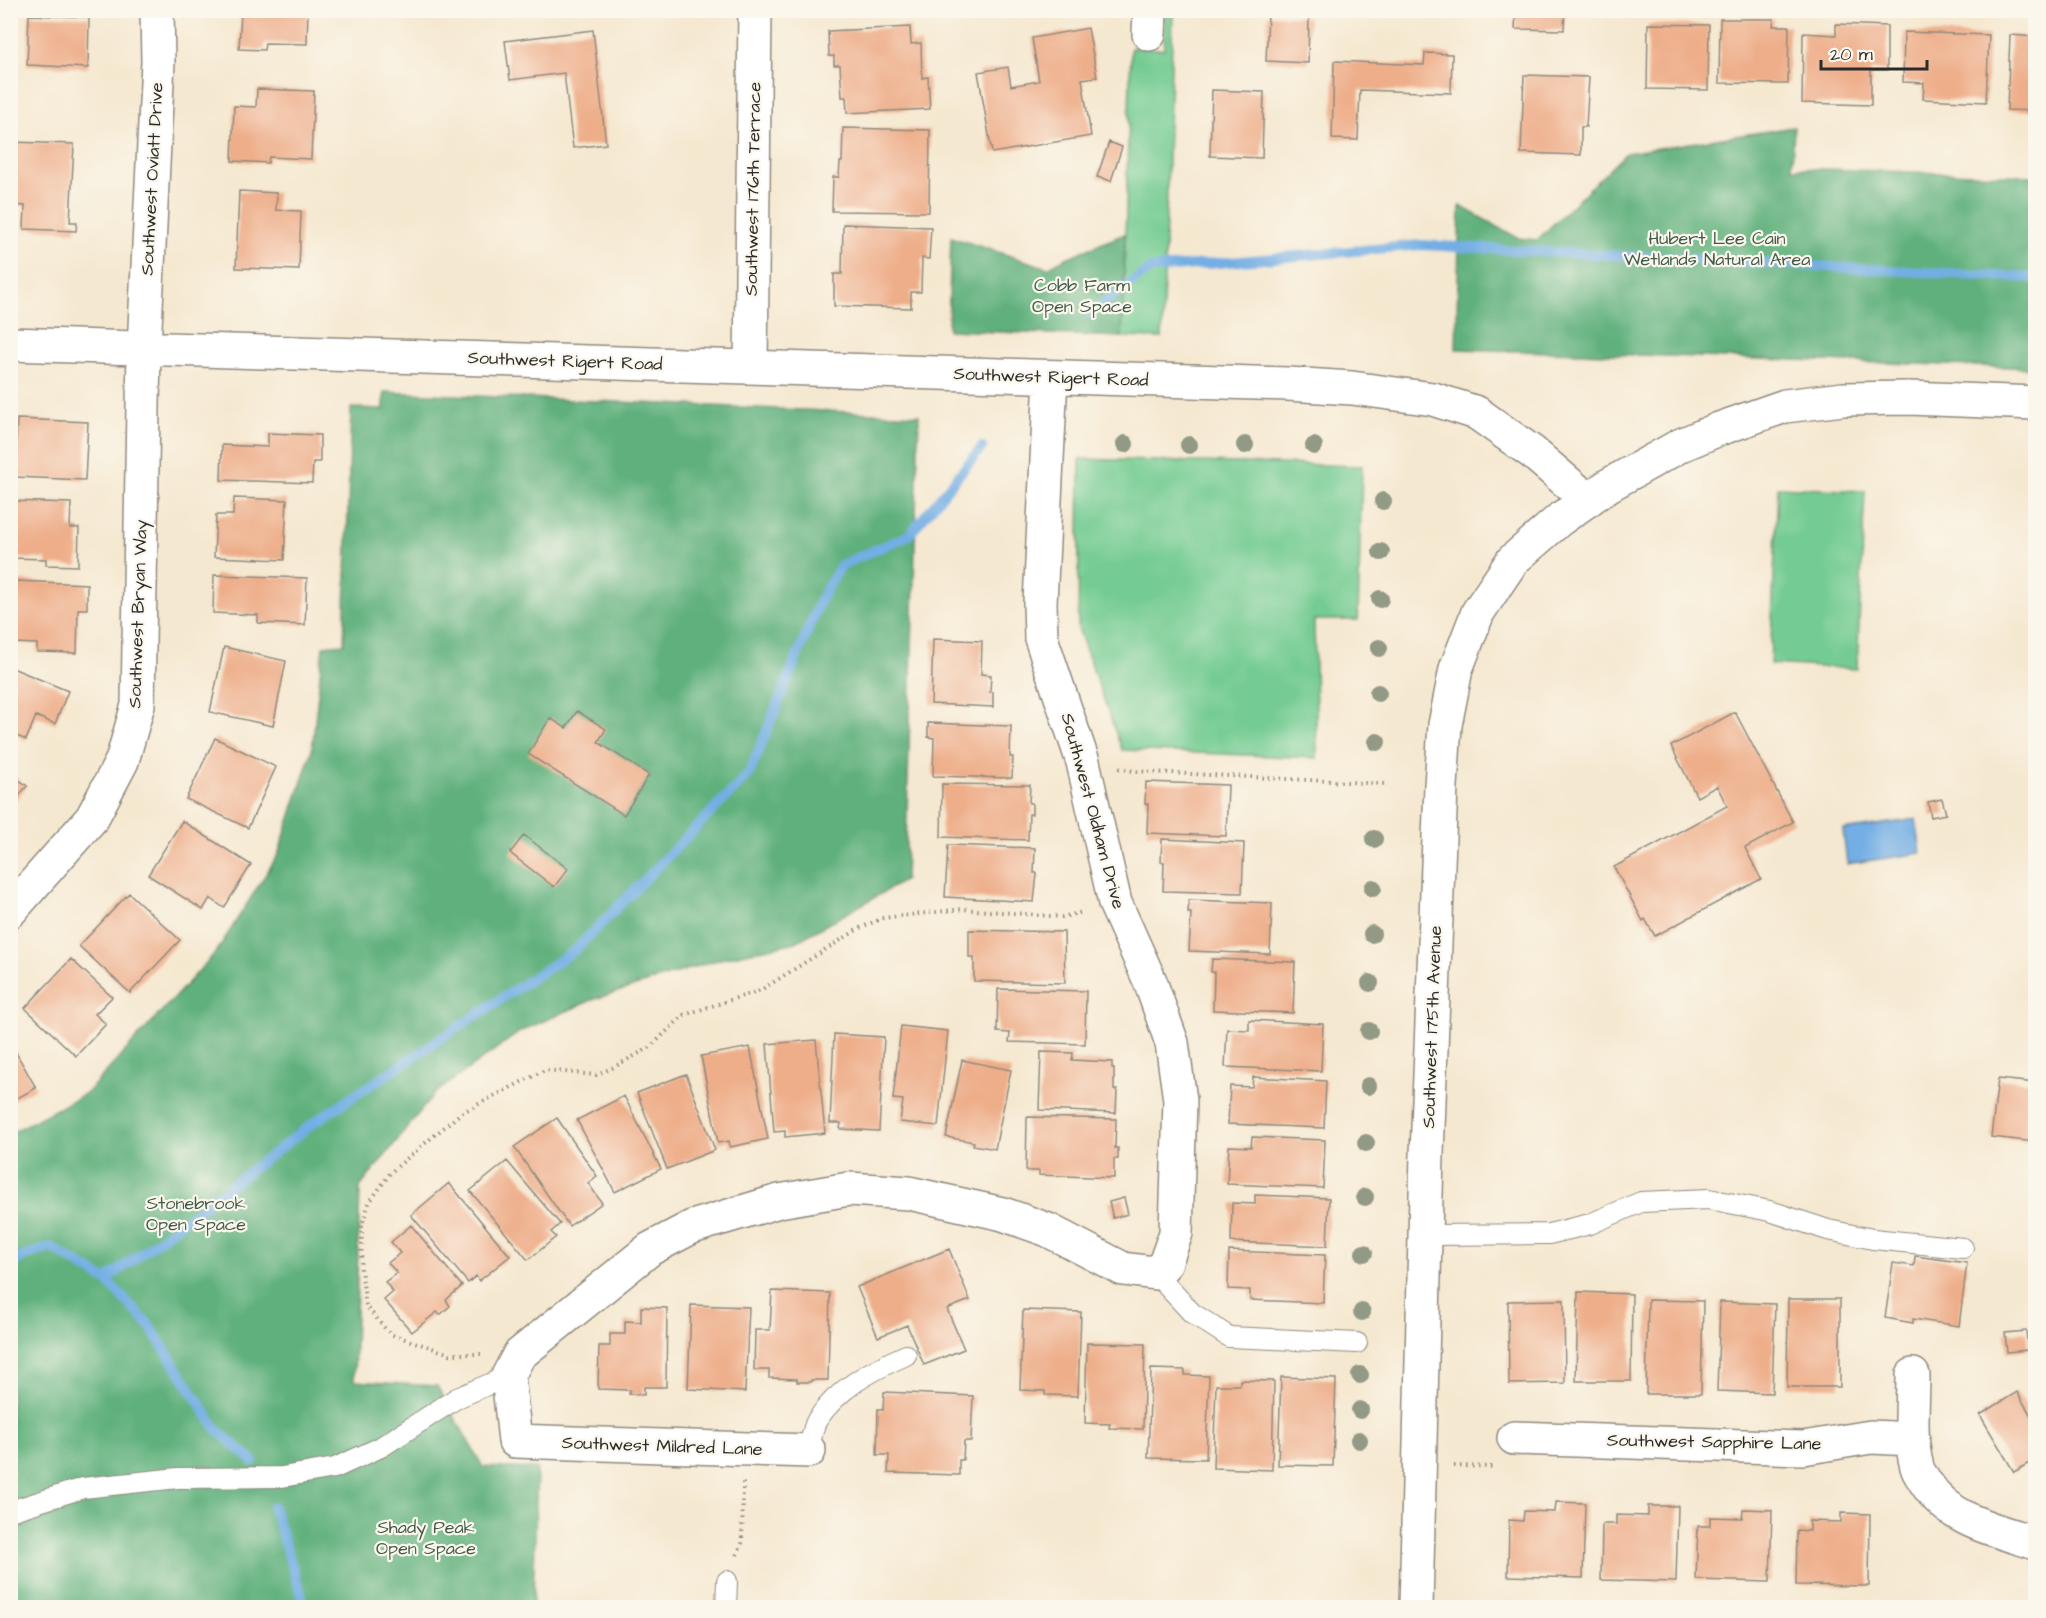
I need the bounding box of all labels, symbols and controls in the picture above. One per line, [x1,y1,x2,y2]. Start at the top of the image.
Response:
scale bar [1821,33,1928,71]
text: 20 m [1830,42,1873,67]
street label: Southwest Oviatt Drive [134,82,170,276]
street label: Southwest 176th Terrace [739,82,767,296]
park label: Hubert Lee Cain Wetlands Natural Area [1624,226,1810,272]
park label: Cobb Farm Open Space [1032,273,1132,319]
street label: Southwest Rigert Road [467,345,663,378]
street label: Southwest Rigert Road [953,361,1149,394]
street label: Southwest Bryan Way [122,519,155,709]
street label: Southwest Oldham Drive [1055,710,1131,912]
street label: Southwest 175th Avenue [1416,925,1448,1129]
park label: Stonebrook Open Space [146,1191,246,1237]
street label: Southwest Sapphire Lane [1607,1428,1822,1456]
street label: Southwest Mildred Lane [561,1430,763,1462]
park label: Shady Peak Open Space [376,1515,476,1561]

